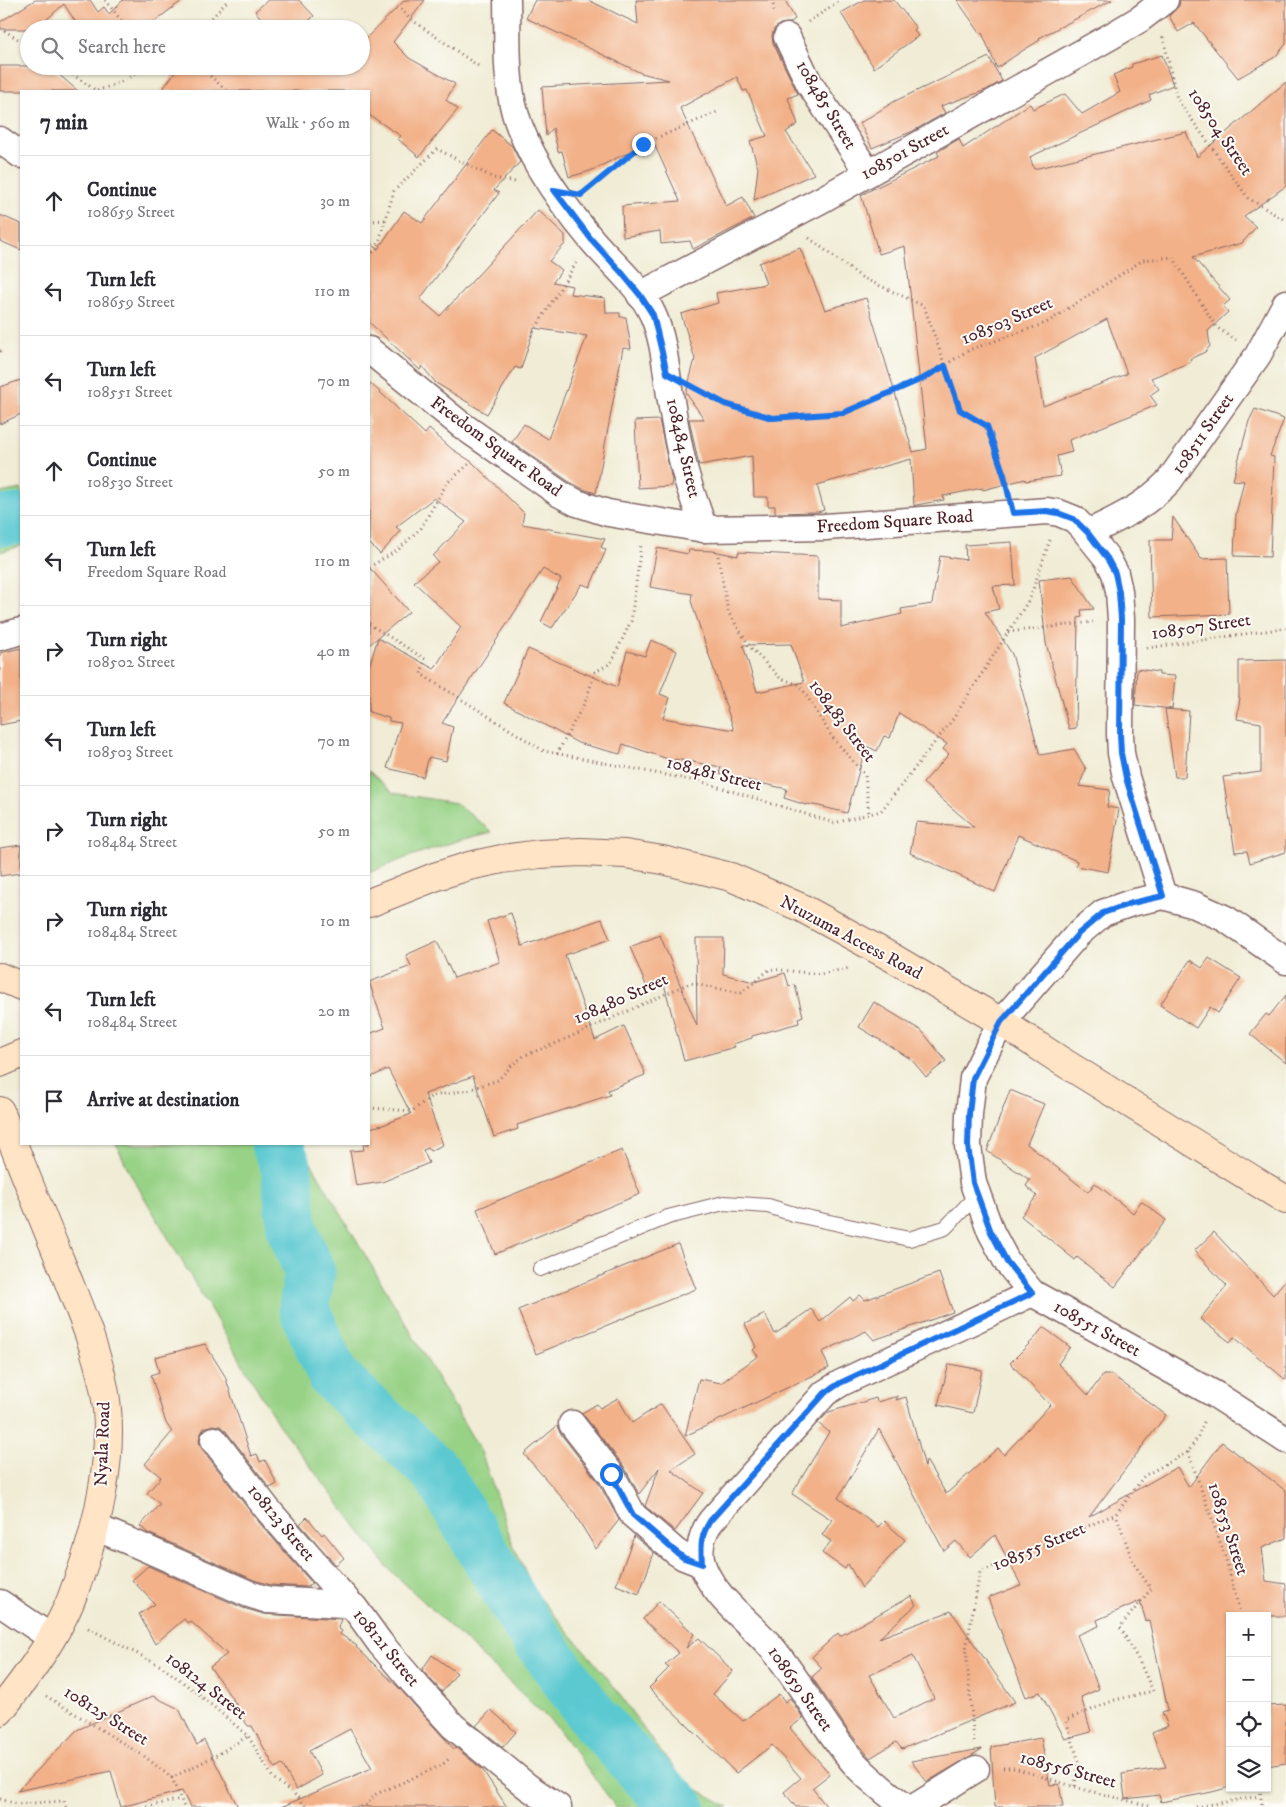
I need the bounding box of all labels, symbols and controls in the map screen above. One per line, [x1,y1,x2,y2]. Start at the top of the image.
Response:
search box [20,20,370,75]
icon: search [38,34,66,62]
text: Search here [78,36,166,59]
street label: 108485 Street [791,56,861,154]
street label: 108504 Street [1183,84,1257,180]
text: 7 min [40,110,88,136]
text: Walk · 560 m [266,113,350,133]
street label: 108501 Street [857,119,953,185]
route end [632,133,655,156]
text: Continue [87,179,157,202]
icon: ahead [40,187,68,215]
text: 30 m [320,191,350,211]
text: 108659 Street [87,202,175,222]
text: Turn left [87,269,156,292]
icon: left [40,277,68,305]
text: 110 m [314,281,350,301]
text: 108659 Street [87,292,175,312]
street label: 108503 Street [958,292,1056,350]
text: Turn left [87,359,156,382]
icon: left [40,367,68,395]
text: 70 m [318,371,350,391]
text: 108551 Street [87,382,173,402]
street label: 108511 Street [1167,389,1239,479]
street label: Freedom Square Road [426,392,566,502]
street label: 108484 Street [661,396,705,500]
text: Continue [87,449,157,472]
icon: ahead [40,457,68,485]
text: 50 m [318,461,350,481]
text: 108530 Street [87,472,173,492]
street label: Freedom Square Road [816,506,974,538]
text: Turn left [87,539,156,562]
icon: left [40,547,68,575]
text: 110 m [314,551,350,571]
text: Freedom Square Road [87,562,226,582]
street label: 108507 Street [1150,609,1252,645]
text: Turn right [87,629,167,652]
icon: right [40,637,68,665]
text: 40 m [317,641,350,661]
text: 108502 Street [87,652,175,672]
street label: 108483 Street [804,675,880,767]
text: Turn left [87,719,156,742]
icon: left [40,727,68,755]
text: 70 m [318,731,350,751]
text: 108503 Street [87,742,173,762]
street label: 108481 Street [664,752,764,797]
text: Turn right [87,809,167,832]
icon: right [40,817,68,845]
text: 50 m [318,821,350,841]
text: 108484 Street [87,832,177,852]
street label: Ntuzuma Access Road [776,891,926,985]
text: Turn right [87,899,167,922]
icon: right [40,907,68,935]
text: 10 m [320,911,350,931]
text: 108484 Street [87,922,177,942]
street label: 108480 Street [571,968,672,1030]
text: Turn left [87,989,156,1012]
icon: left [40,997,68,1025]
text: 20 m [318,1001,350,1021]
text: 108484 Street [87,1012,177,1032]
icon: arrive [40,1087,68,1115]
text: Arrive at destination [87,1089,239,1112]
street label: 108551 Street [1050,1296,1145,1362]
street label: Nyala Road [91,1401,115,1487]
route start [600,1463,623,1486]
street label: 108123 Street [242,1480,320,1566]
street label: 108553 Street [1203,1480,1253,1578]
street label: 108555 Street [989,1518,1089,1576]
street label: 108121 Street [348,1605,424,1692]
map controls [1226,1612,1271,1792]
button: + [1226,1612,1271,1657]
street label: 108659 Street [763,1642,838,1736]
street label: 108124 Street [161,1647,251,1725]
button: − [1226,1657,1271,1702]
street label: 108125 Street [59,1681,153,1751]
button: locate [1226,1702,1271,1747]
street label: 108556 Street [1017,1747,1119,1793]
button: layers [1226,1747,1271,1792]

